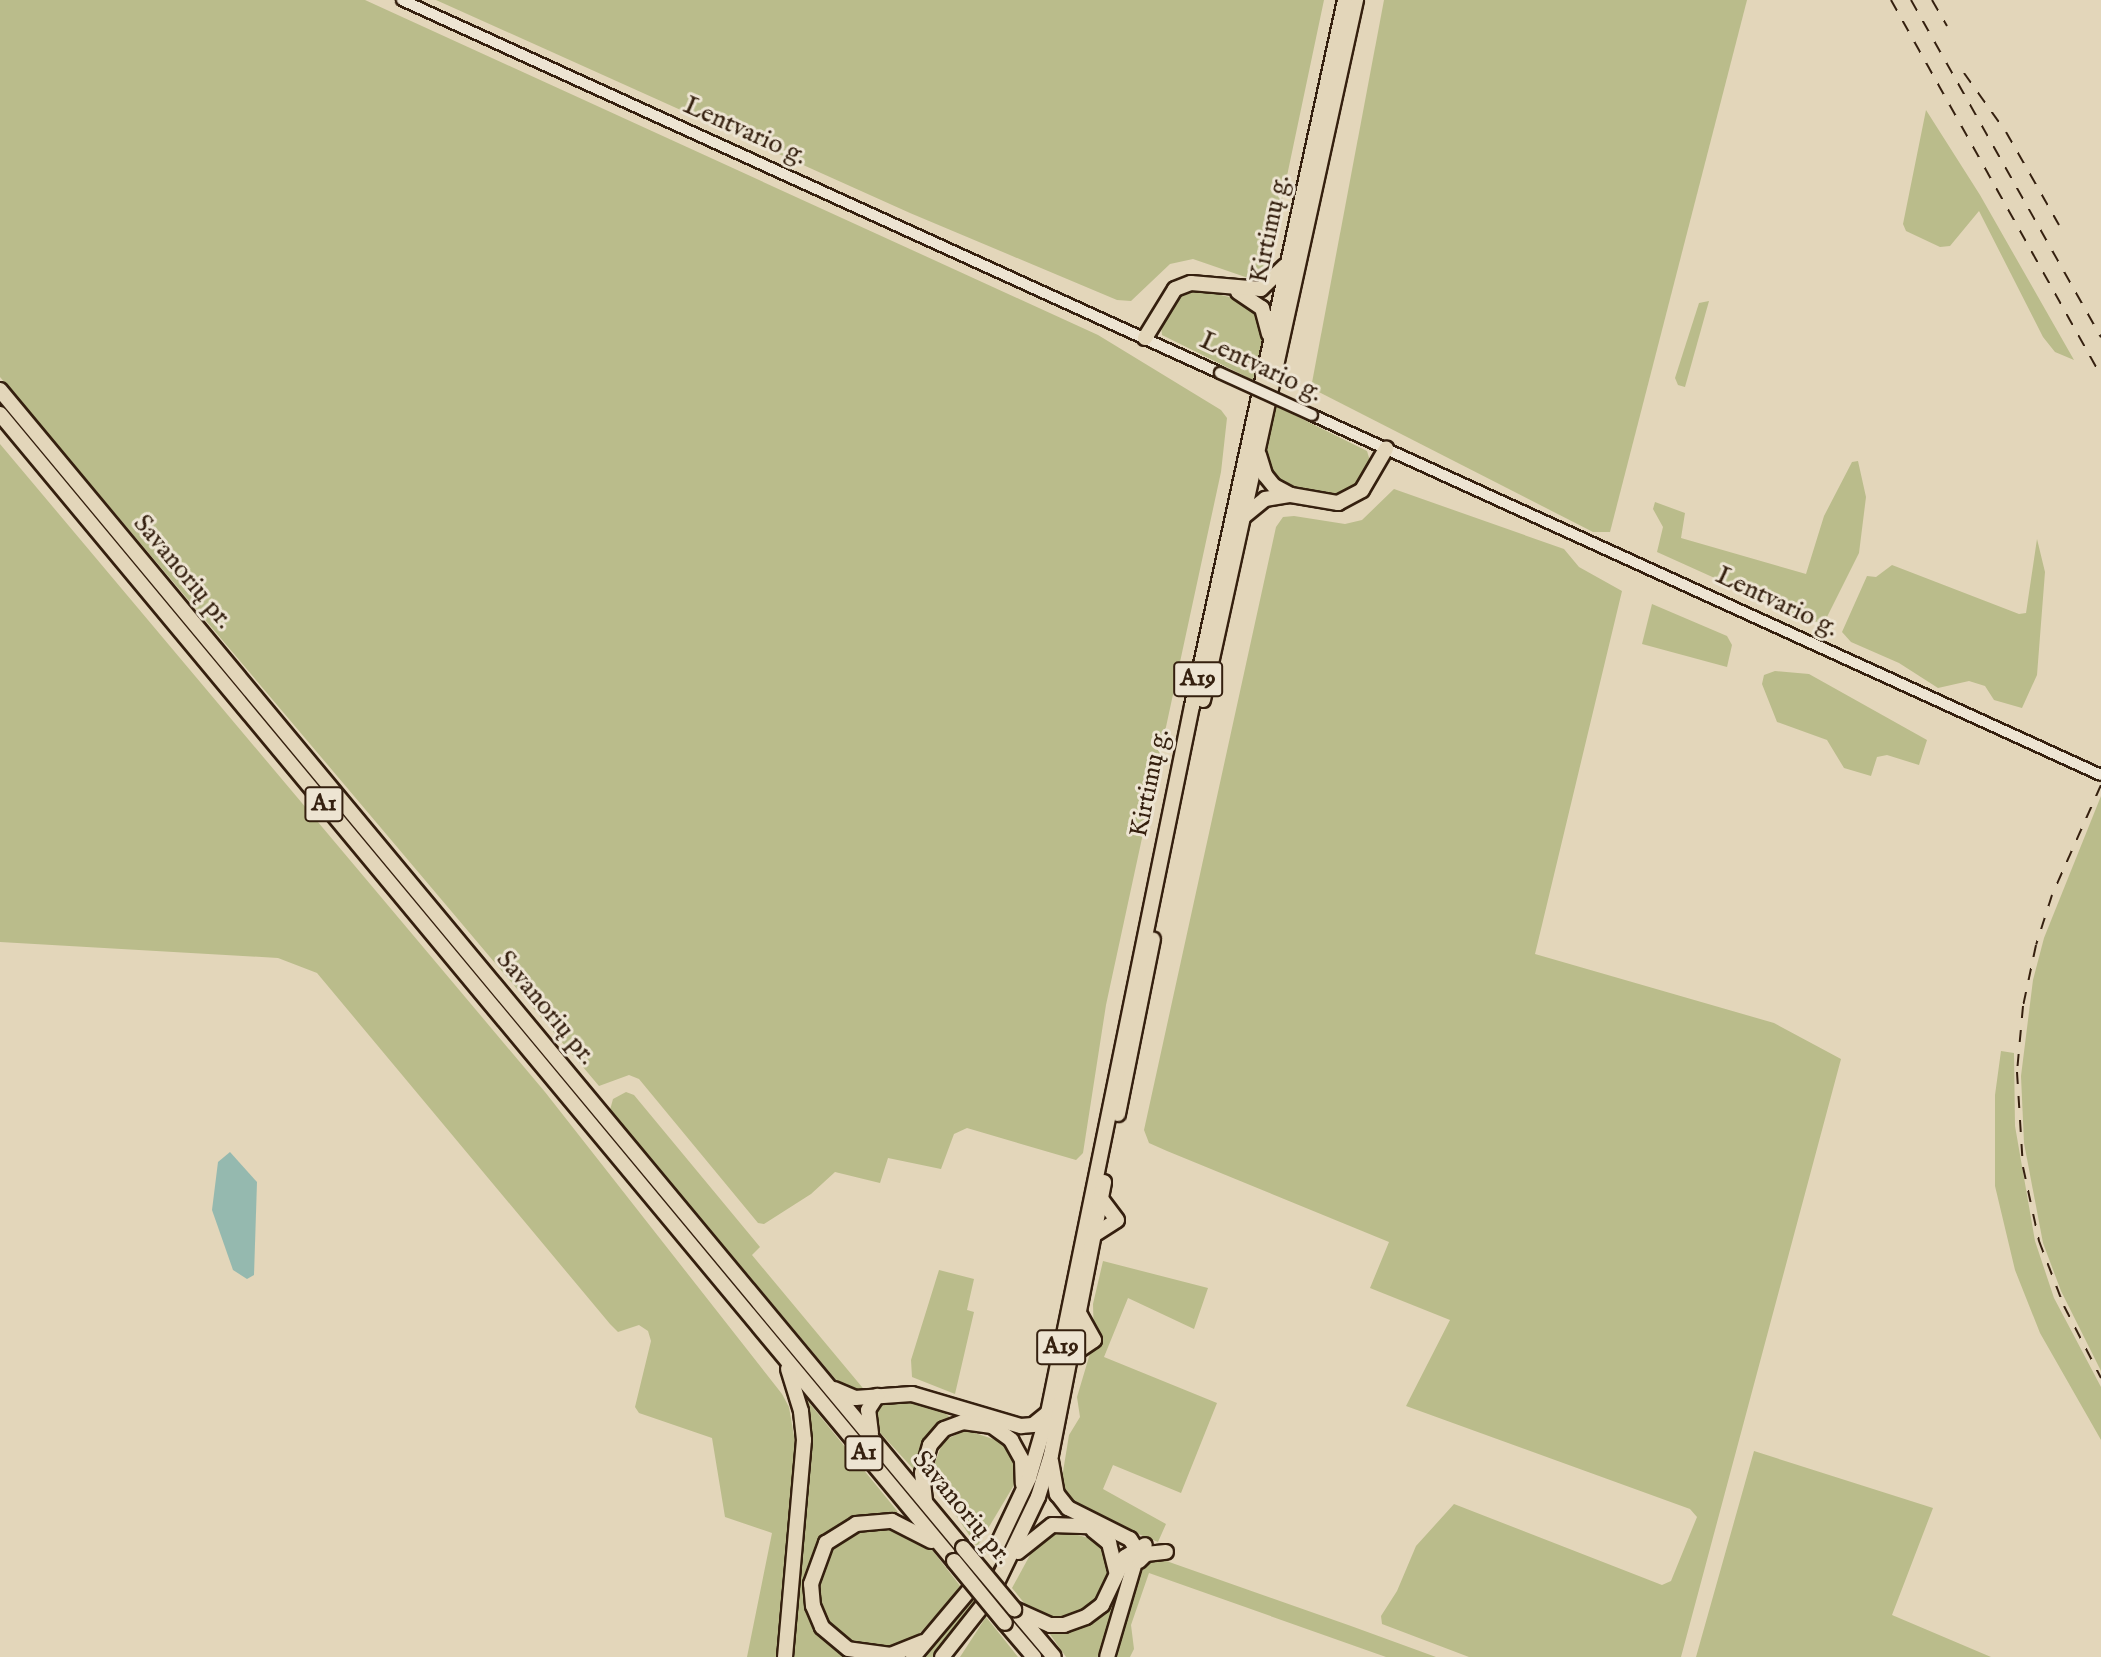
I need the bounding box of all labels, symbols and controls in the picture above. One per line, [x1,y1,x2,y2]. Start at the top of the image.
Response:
street label: Lentvario g. [679,90,811,172]
street label: Kirtimų g. [1243,172,1297,286]
street label: Lentvario g. [1195,325,1327,409]
street label: Savanorių pr. [126,509,240,635]
street label: Lentvario g. [1711,560,1843,644]
road number: A19 [1172,658,1224,700]
street label: Kirtimų g. [1123,726,1177,840]
road number: A1 [303,784,345,824]
street label: Savanorių pr. [489,945,603,1071]
road number: A19 [1035,1326,1087,1367]
road number: A1 [843,1433,885,1474]
street label: Savanorių pr. [905,1445,1019,1571]

